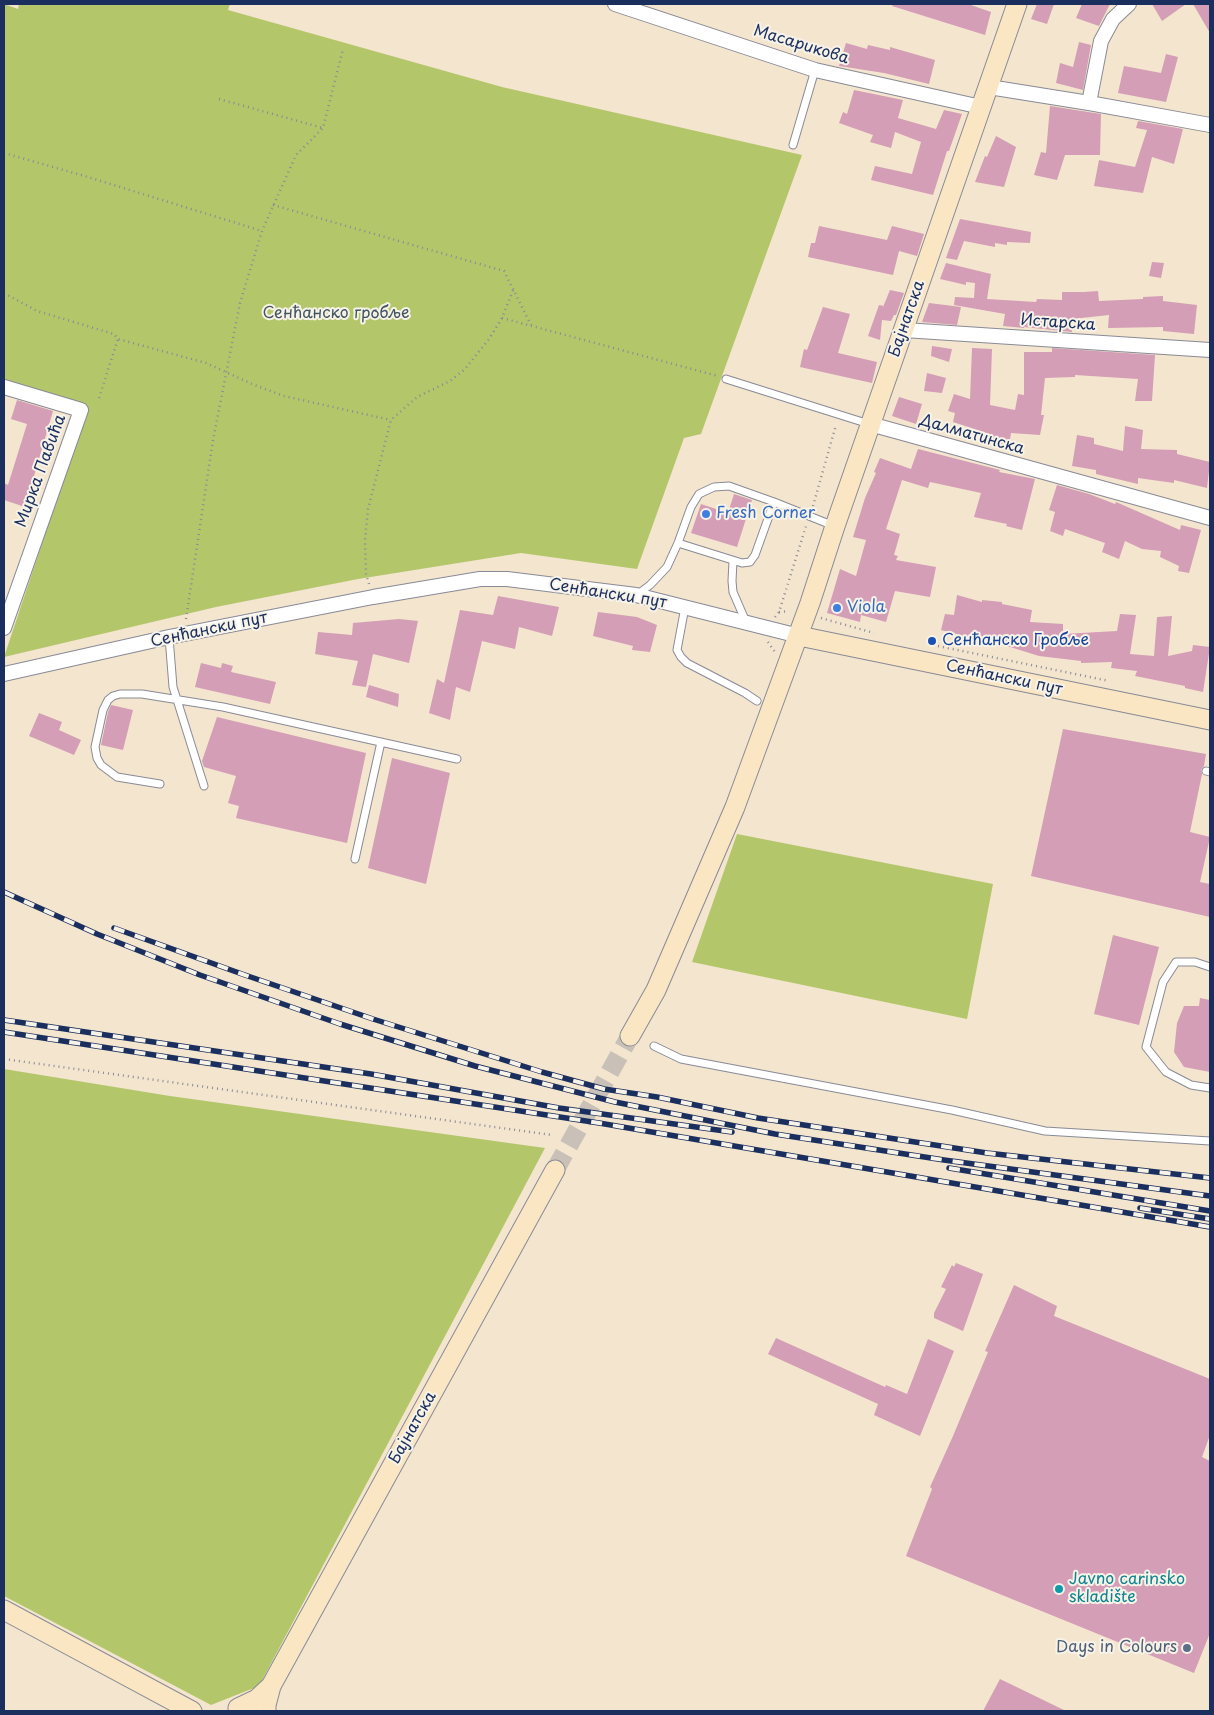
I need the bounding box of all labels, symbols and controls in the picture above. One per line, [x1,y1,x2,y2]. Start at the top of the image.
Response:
street label: Масарикова [751,21,851,69]
street label: Бајнатска [885,278,929,360]
park label: Сенћанско гробље [263,304,409,324]
street label: Истарска [1020,311,1096,335]
street label: Далматинска [918,411,1026,459]
street label: Мирка Павића [12,412,70,530]
place label: Fresh Corner [716,504,815,524]
marker: Fresh Corner [700,508,712,520]
street label: Сенћански пут [548,575,668,613]
place label: Viola [847,598,886,618]
marker: Viola [831,602,843,614]
street label: Сенћански пут [149,608,269,652]
place label: Сенћанско Гробље [942,631,1089,651]
marker: Сенћанско Гробље [926,635,938,647]
street label: Сенћански пут [944,656,1064,700]
street label: Бајнатска [385,1388,441,1468]
place label: Javno carinsko skladište [1069,1570,1185,1608]
marker: Javno carinsko skladište [1053,1583,1065,1595]
place label: Days in Colours [1056,1638,1177,1658]
marker: Days in Colours [1181,1642,1193,1654]

